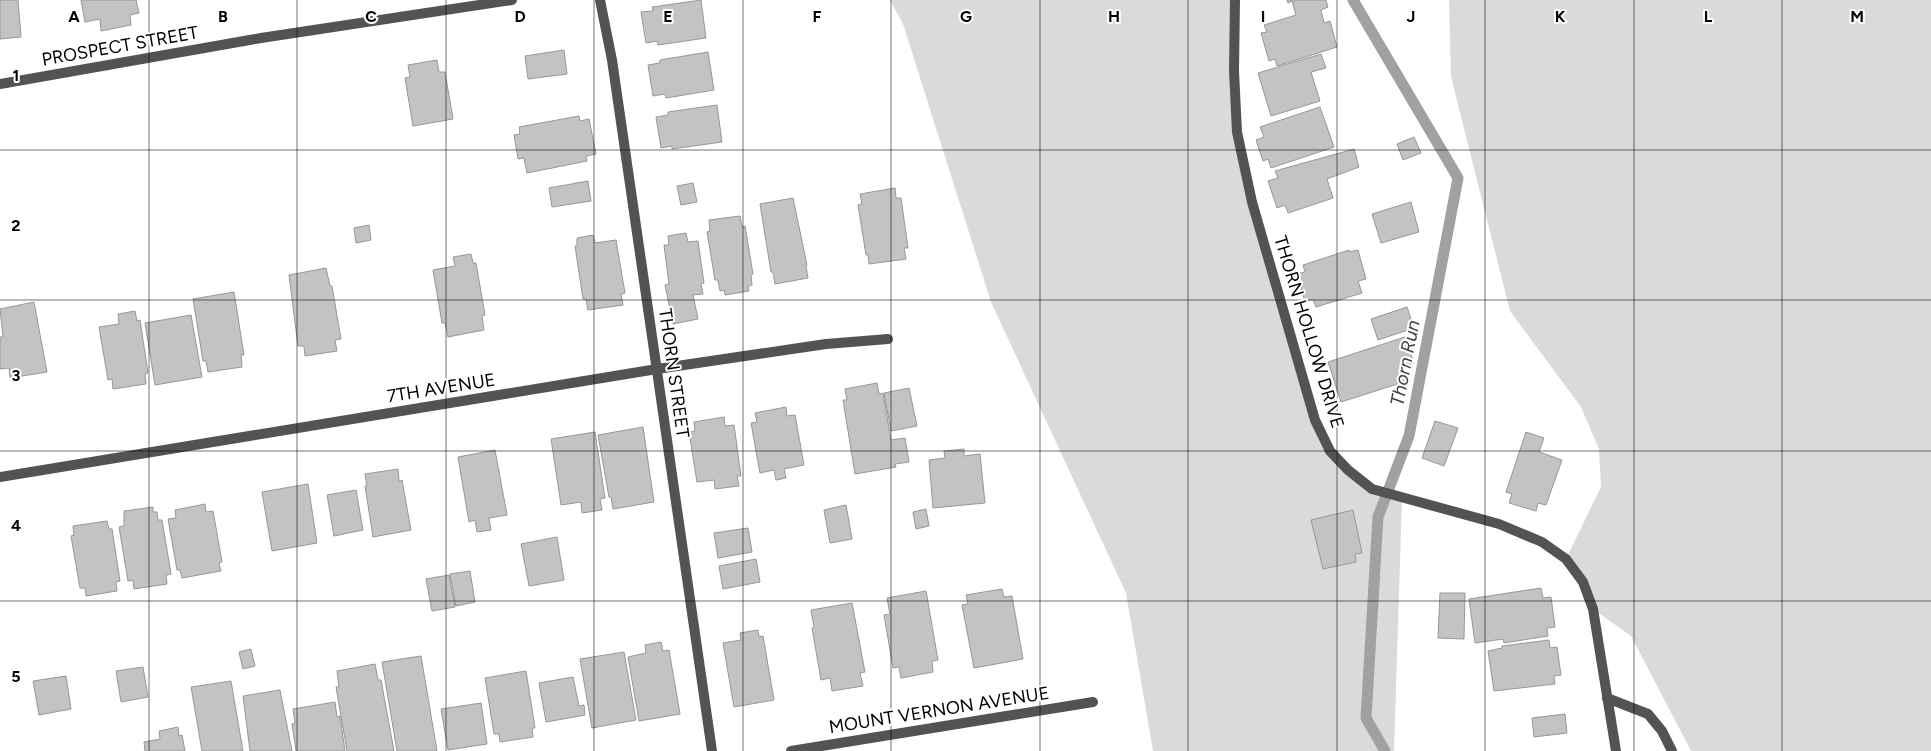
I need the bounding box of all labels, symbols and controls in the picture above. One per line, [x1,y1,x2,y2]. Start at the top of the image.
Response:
text: A [68,7,80,26]
text: B [218,7,228,26]
text: C [365,7,377,26]
text: D [514,7,526,26]
text: E [663,7,673,26]
text: F [813,7,822,26]
text: G [960,7,972,26]
text: H [1108,7,1120,26]
text: I [1261,7,1265,26]
text: J [1407,7,1415,26]
text: K [1555,7,1566,26]
text: L [1704,7,1713,26]
text: M [1850,7,1864,26]
street label: PROSPECT STREET [40,21,200,71]
text: 1 [13,66,19,85]
text: 2 [11,216,21,235]
street label: THORN HOLLOW DRIVE [1269,233,1349,431]
street label: THORN STREET [654,307,694,439]
water label: Thorn Run [1385,318,1425,408]
text: 3 [12,366,21,385]
street label: 7TH AVENUE [385,369,497,407]
text: 4 [11,516,21,535]
text: 5 [11,667,21,686]
street label: MOUNT VERNON AVENUE [827,682,1051,738]

